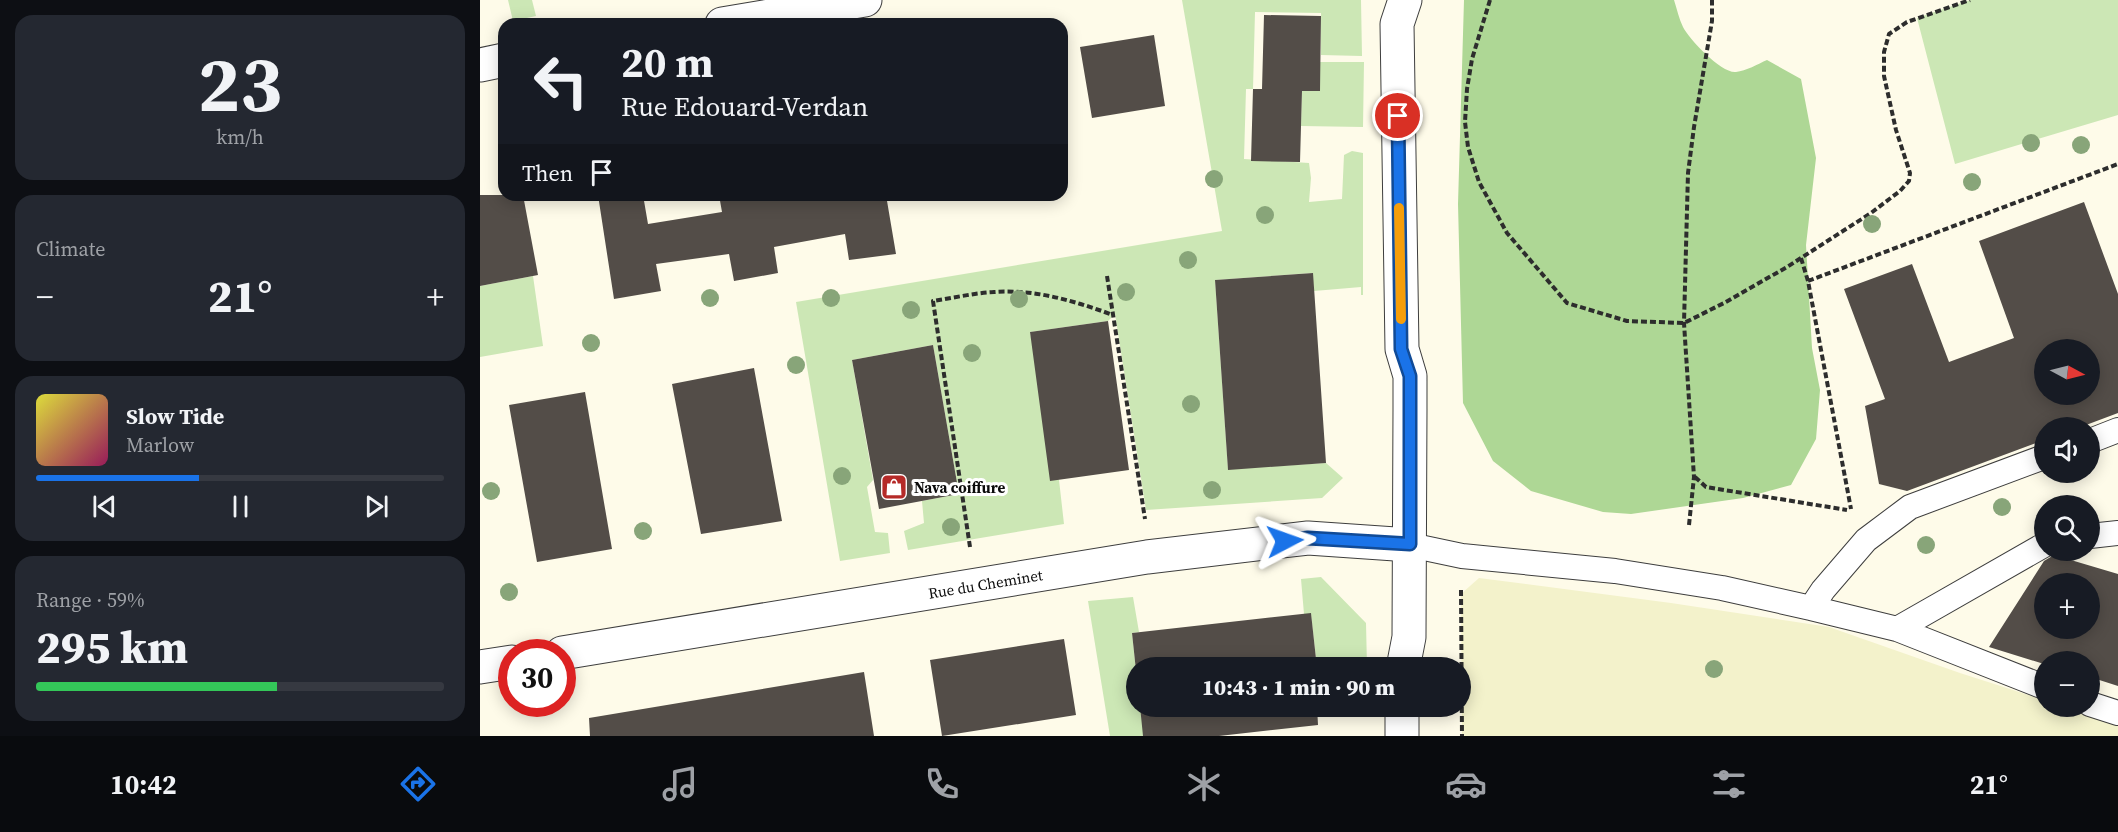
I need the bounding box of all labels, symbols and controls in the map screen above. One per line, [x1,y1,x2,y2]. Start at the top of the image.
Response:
text: 23 [198,30,282,137]
text: 20 m [621,33,714,91]
icon: left [522,42,600,120]
text: Rue Edouard-Verdan [621,88,868,125]
pin [1372,90,1423,141]
icon: arrive [1381,99,1414,132]
text: km/h [216,123,264,151]
icon: arrive [585,156,618,189]
text: Then [522,158,573,188]
text: Climate [36,235,105,263]
text: 21° [208,265,272,327]
text: − [36,274,54,319]
text: + [426,274,444,319]
north arrow [2034,339,2100,405]
map controls [2034,339,2100,717]
text: Slow Tide [126,401,224,431]
button: sound [2034,417,2100,483]
text: Marlow [126,431,194,459]
shop icon: Nava coiffure [879,472,909,502]
place label: Nava coiffure [914,477,1005,498]
icon: previous [88,490,121,523]
icon: pause [224,490,257,523]
icon: next [360,490,393,523]
button: search [2034,495,2100,561]
position arrow [1253,509,1317,573]
street label: Rue du Cheminet [927,564,1044,603]
button: + [2034,573,2100,639]
text: Range · 59% [36,586,145,614]
text: 295 km [36,616,188,678]
speed limit sign: 30 [498,639,576,717]
button: − [2034,651,2100,717]
text: 10:43 · 1 min · 90 m [1202,672,1395,702]
icon: directions [397,763,439,805]
icon: music [659,763,701,805]
icon: phone [921,763,963,805]
icon: climate [1183,763,1225,805]
icon: car [1445,763,1487,805]
icon: filters [1708,763,1750,805]
text: 10:42 [110,766,177,803]
text: 21° [1970,766,2008,803]

